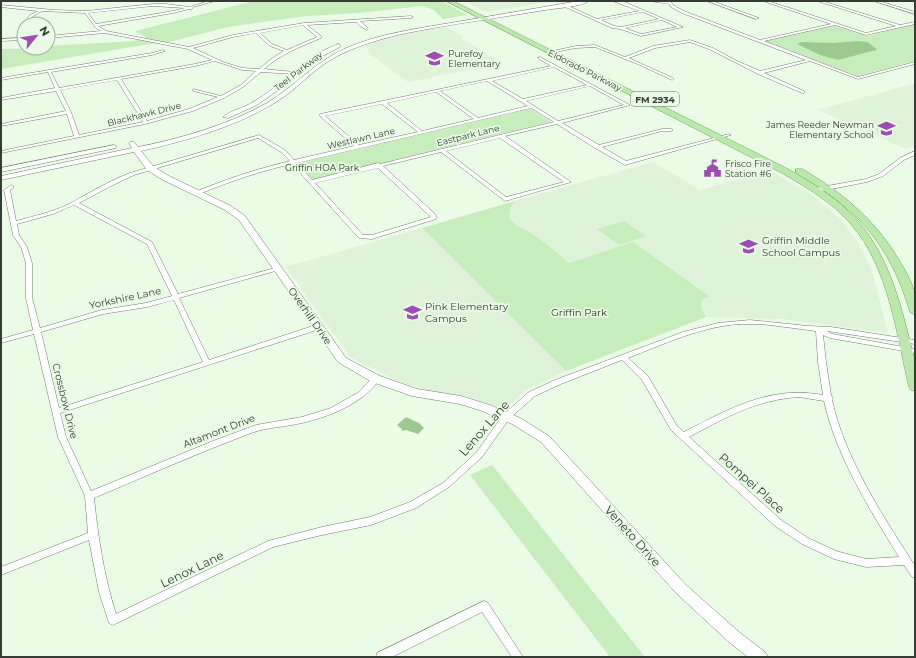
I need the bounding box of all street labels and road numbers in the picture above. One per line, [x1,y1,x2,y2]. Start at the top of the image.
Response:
street label: Eldorado Parkway [546,47,624,93]
street label: Teel Parkway [272,49,324,93]
road number: FM 2934 [631,92,679,106]
street label: Blackhawk Drive [106,99,182,128]
street label: Eastpark Lane [436,122,501,148]
street label: Westlawn Lane [326,125,396,151]
street label: Yorkshire Lane [88,284,162,312]
street label: Overhill Drive [285,285,335,347]
street label: Crossbow Drive [49,362,81,440]
street label: Lenox Lane [456,397,512,459]
street label: Altamont Drive [181,411,257,451]
street label: Pompei Place [716,450,788,516]
street label: Veneto Drive [602,502,664,570]
street label: Lenox Lane [158,547,226,591]

